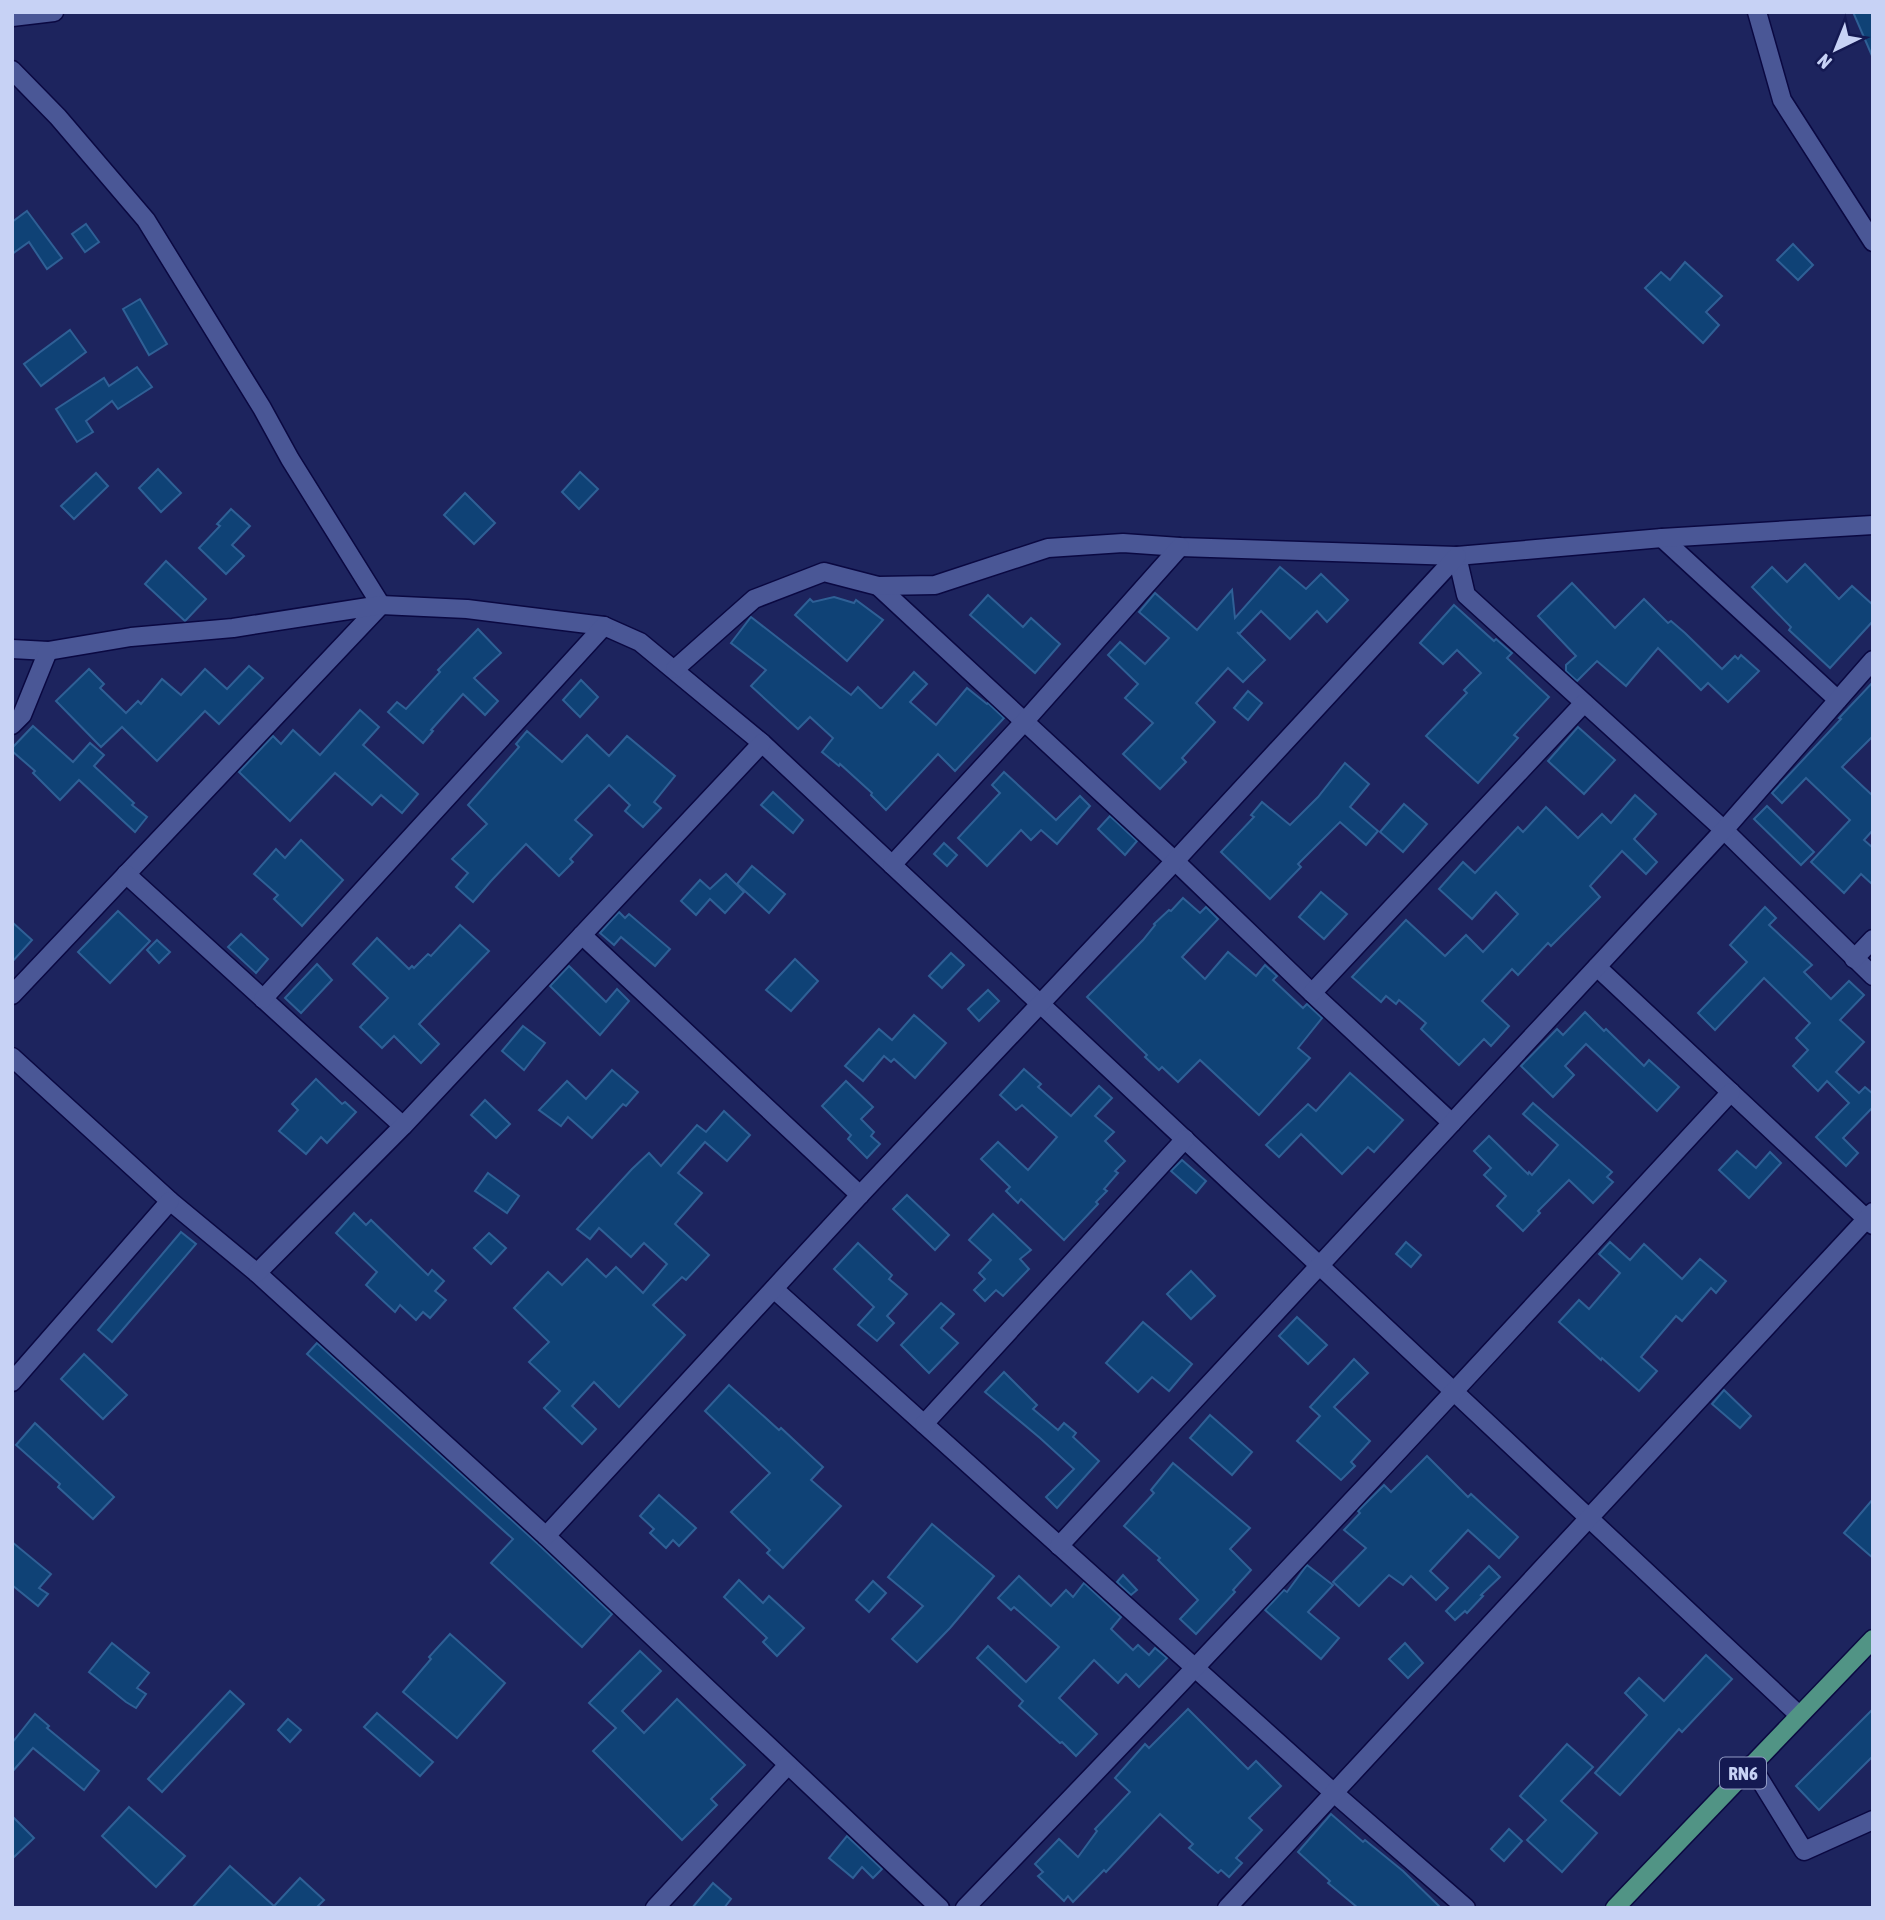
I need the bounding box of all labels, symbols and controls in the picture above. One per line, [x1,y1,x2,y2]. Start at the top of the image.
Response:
north arrow [1801,14,1871,84]
text: N [1813,50,1836,73]
road number: RN6 [1720,1758,1766,1788]

